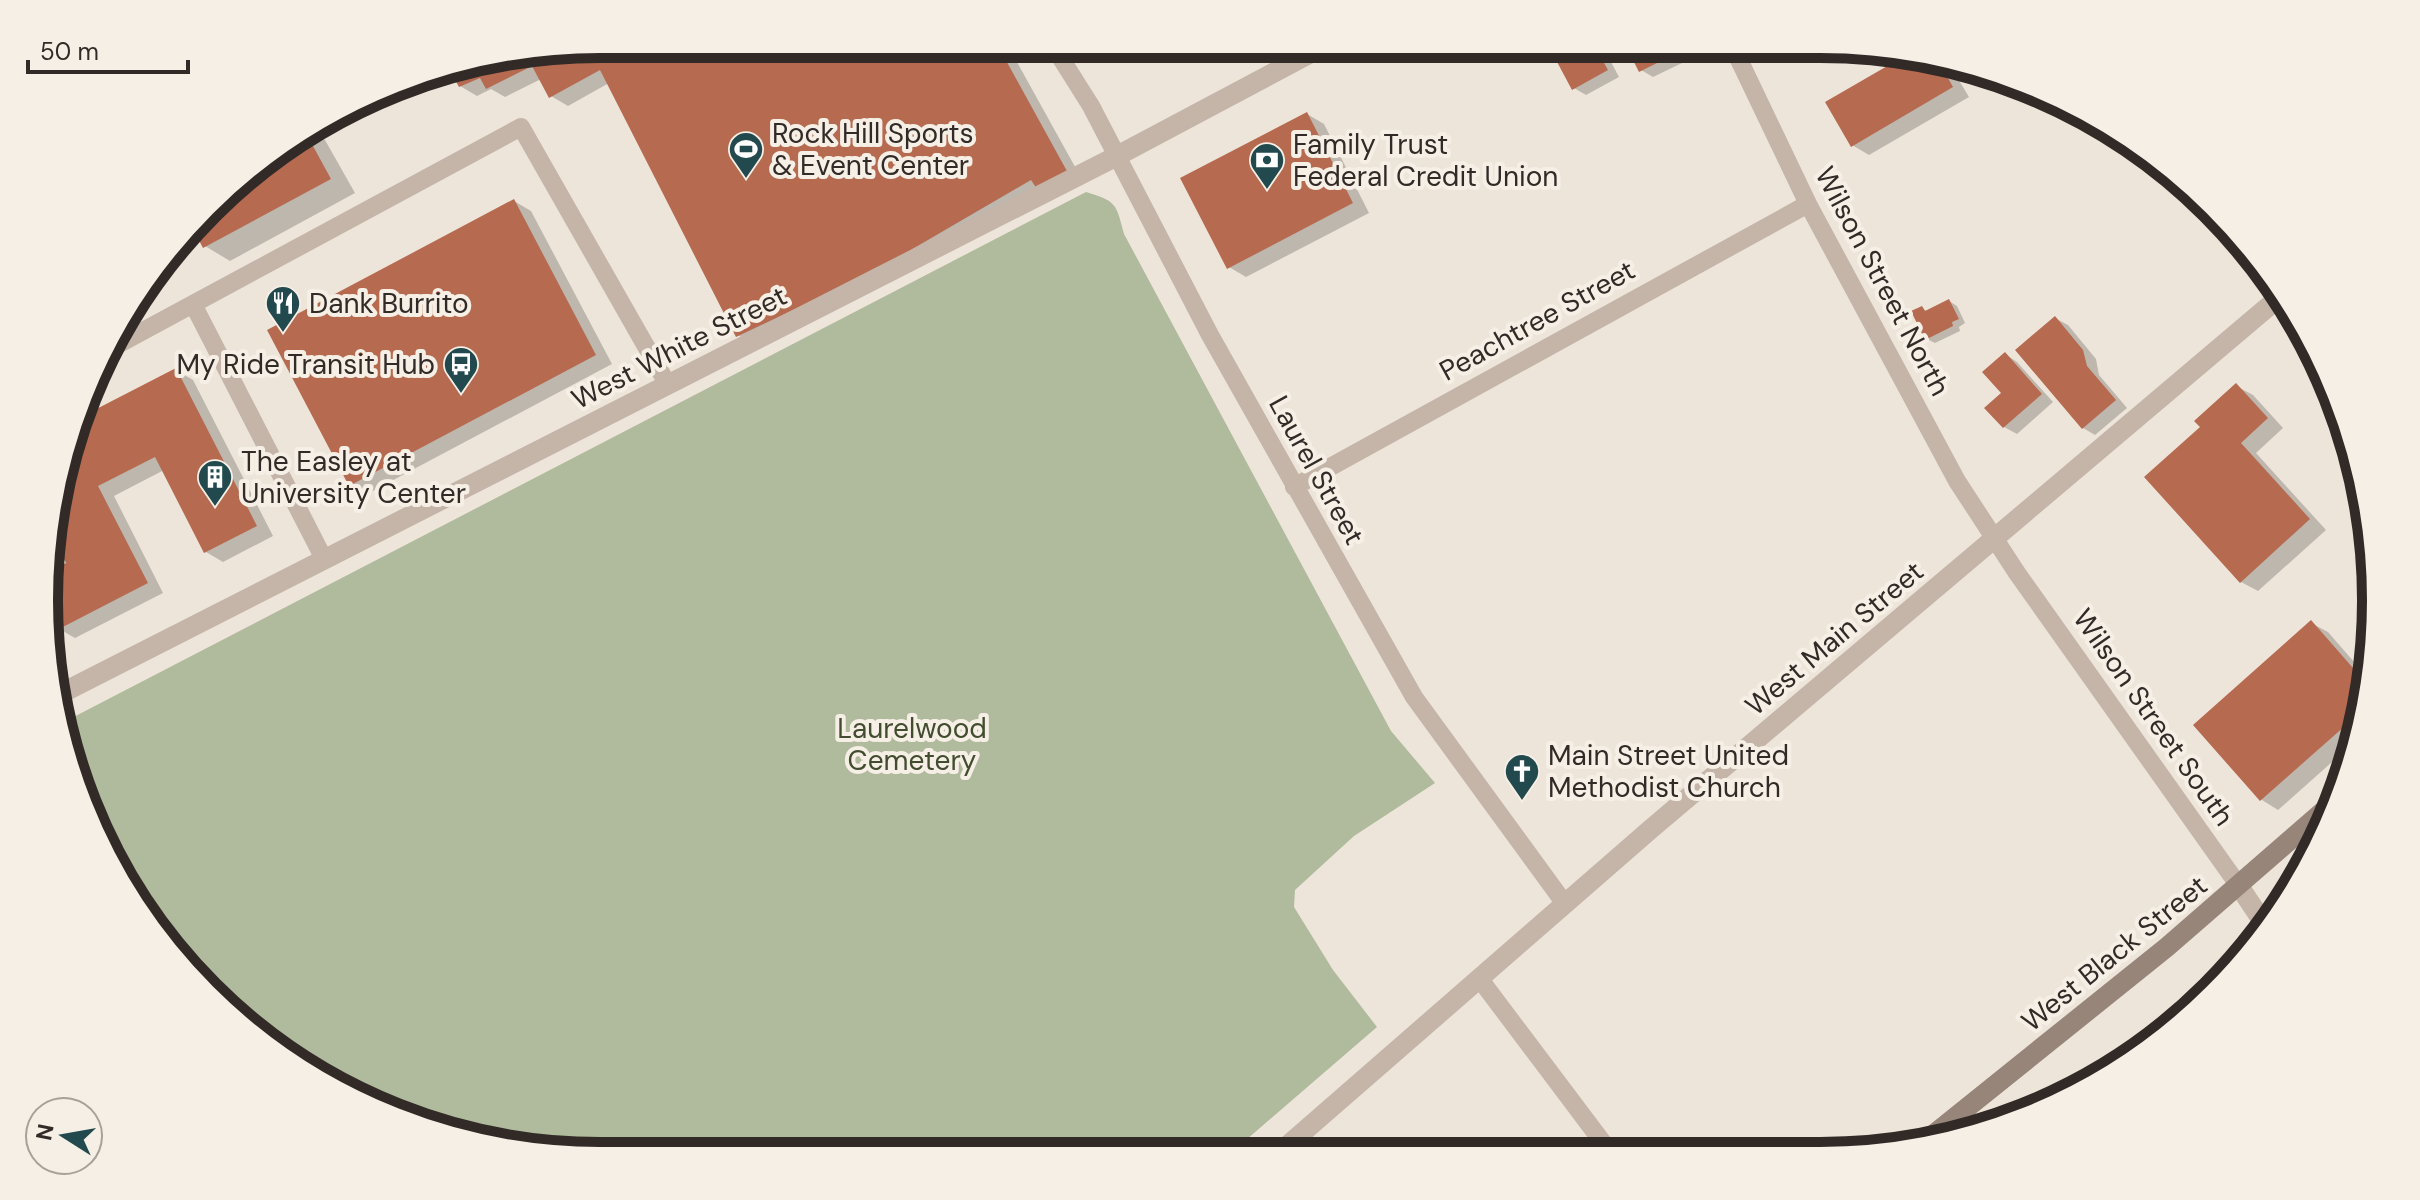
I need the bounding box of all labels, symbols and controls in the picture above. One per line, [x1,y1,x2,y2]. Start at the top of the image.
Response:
scale bar [28,24,188,74]
text: 50 m [40,36,99,67]
place label: Rock Hill Sports & Event Center [772,115,973,184]
place label: Family Trust Federal Credit Union [1293,126,1558,195]
sports icon: Rock Hill Sports & Event Center [727,130,765,180]
bank icon: Family Trust Federal Credit Union [1248,141,1286,191]
street label: Wilson Street North [1806,160,1959,402]
street label: Peachtree Street [1433,251,1642,389]
street label: West White Street [565,277,793,418]
restaurant icon: Dank Burrito [264,284,302,334]
place label: Dank Burrito [309,285,469,322]
bus stop icon: My Ride Transit Hub [442,345,480,395]
place label: My Ride Transit Hub [177,346,435,383]
street label: Laurel Street [1260,389,1373,551]
place label: The Easley at University Center [241,443,466,512]
building icon: The Easley at University Center [196,458,234,508]
street label: West Main Street [1737,553,1931,724]
street label: Wilson Street South [2065,601,2242,833]
park label: Laurelwood Cemetery [837,710,987,779]
place label: Main Street United Methodist Church [1548,737,1789,806]
church icon: Main Street United Methodist Church [1503,752,1541,802]
street label: West Black Street [2014,867,2215,1040]
north arrow [24,1096,104,1176]
text: N [29,1122,61,1143]

